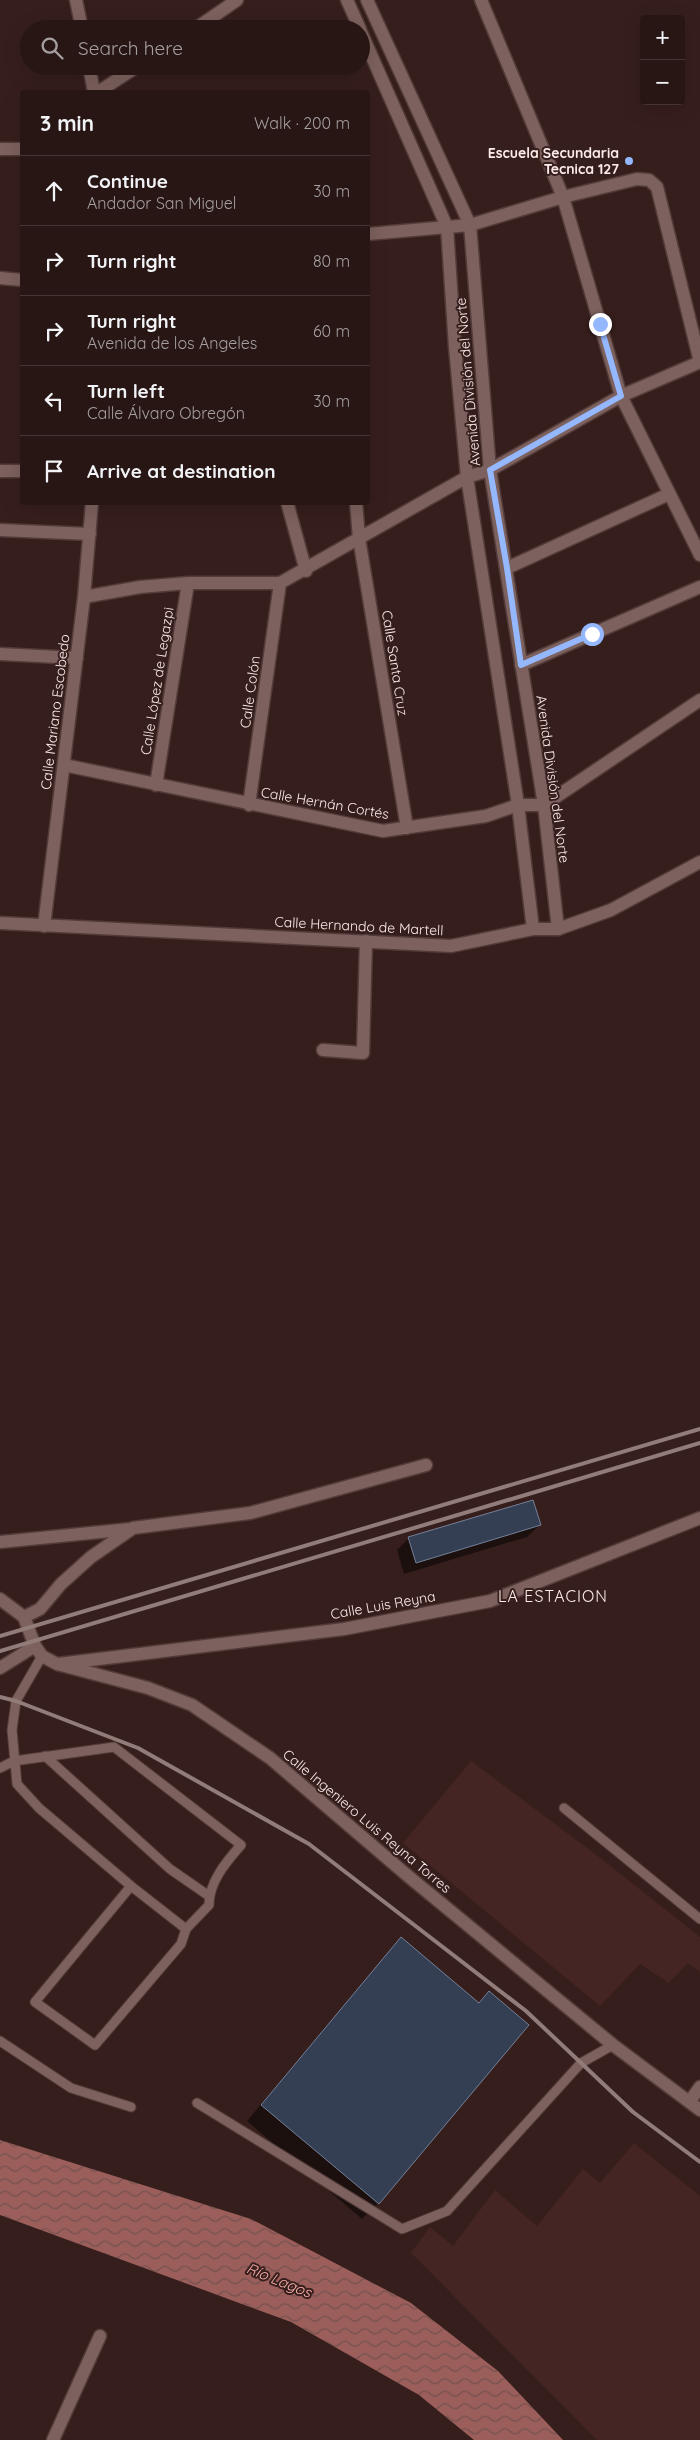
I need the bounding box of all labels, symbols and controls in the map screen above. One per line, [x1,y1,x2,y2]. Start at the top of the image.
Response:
map controls [640,15,685,105]
button: + [640,15,685,60]
search box [20,20,370,75]
icon: search [38,34,66,62]
text: Search here [78,36,183,60]
button: − [640,60,685,105]
text: 3 min [40,110,94,136]
text: Walk · 200 m [254,113,350,133]
place label: Escuela Secundaria Tecnica 127 [488,144,619,178]
marker: Escuela Secundaria Tecnica 127 [623,155,635,167]
text: Continue [87,169,168,193]
icon: ahead [40,177,68,205]
text: 30 m [313,181,350,201]
text: Andador San Miguel [87,193,237,213]
icon: right [40,247,68,275]
text: Turn right [87,249,176,273]
text: 80 m [313,251,350,271]
street label: Avenida División del Norte [452,297,484,467]
text: Turn right [87,309,176,333]
route end [589,313,612,336]
icon: right [40,317,68,345]
text: 60 m [313,321,350,341]
text: Avenida de los Angeles [87,333,257,353]
text: Turn left [87,379,165,403]
icon: left [40,387,68,415]
text: 30 m [313,391,350,411]
text: Calle Álvaro Obregón [87,403,245,423]
icon: arrive [40,457,68,485]
text: Arrive at destination [87,459,276,483]
street label: Calle López de Legazpi [136,606,178,756]
street label: Calle Santa Cruz [378,609,412,717]
route start [581,623,604,646]
street label: Calle Mariano Escobedo [37,633,73,791]
street label: Calle Colón [236,655,264,729]
street label: Avenida División del Norte [532,694,574,864]
street label: Calle Hernán Cortés [260,783,390,823]
street label: Calle Hernando de Martell [274,913,444,939]
district label: LA ESTACION [498,1586,608,1606]
street label: Calle Luis Reyna [329,1587,437,1623]
street label: Calle Ingeniero Luis Reyna Torres [279,1745,455,1897]
water label: Río Lagos [244,2258,315,2302]

